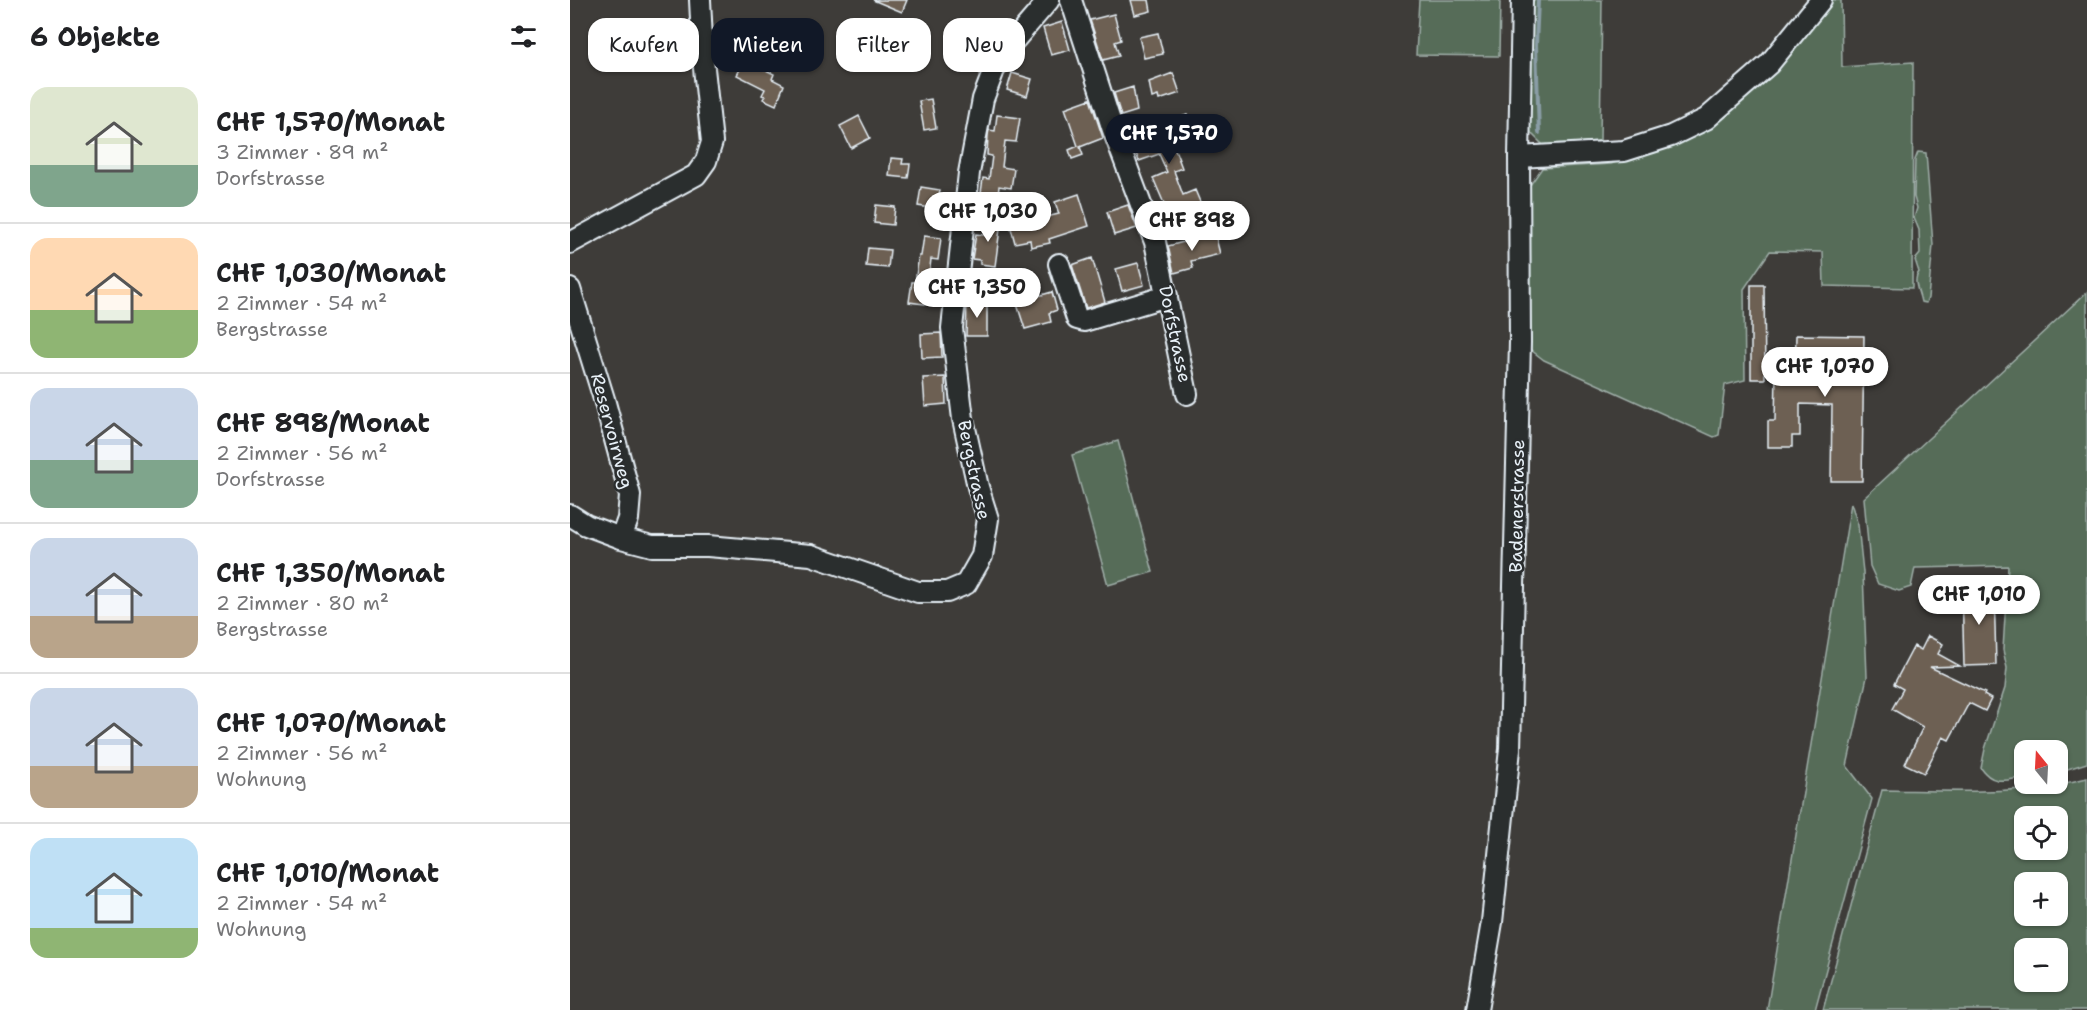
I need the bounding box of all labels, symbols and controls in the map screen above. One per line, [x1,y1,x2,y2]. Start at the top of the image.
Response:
chip: Kaufen [588,18,699,72]
chip: Mieten [711,18,824,72]
chip: Filter [836,18,931,72]
chip: Neu [943,18,1025,72]
text: 6 Objekte [30,19,160,54]
icon: filters [507,20,540,53]
text: CHF 1,570/Monat [216,104,445,139]
icon: home [78,111,150,183]
pin: CHF 1,570 [1100,114,1238,165]
text: CHF 1,570 [1120,120,1218,146]
text: 3 Zimmer · 89 m² [216,139,388,165]
text: Dorfstrasse [216,165,325,191]
pin: CHF 1,030 [919,192,1057,243]
text: CHF 1,030 [938,198,1038,224]
pin: CHF 898 [1137,201,1247,252]
text: CHF 898 [1149,207,1235,233]
text: CHF 1,030/Monat [216,255,446,290]
icon: home [78,262,150,334]
pin: CHF 1,350 [908,268,1046,319]
text: CHF 1,350 [928,274,1026,300]
street label: Dorfstrasse [1153,283,1197,385]
text: 2 Zimmer · 54 m² [216,290,387,316]
text: Bergstrasse [216,316,328,342]
pin: CHF 1,070 [1756,347,1894,398]
text: CHF 1,070 [1775,353,1875,379]
street label: Reservoirweg [585,371,639,491]
text: CHF 898/Monat [216,405,430,440]
icon: home [78,412,150,484]
street label: Bergstrasse [952,418,996,522]
street label: Badenerstrasse [1504,439,1530,573]
text: 2 Zimmer · 56 m² [216,440,387,466]
text: Dorfstrasse [216,466,325,492]
text: CHF 1,350/Monat [216,555,445,590]
icon: home [78,562,150,634]
pin: CHF 1,010 [1910,575,2048,626]
text: CHF 1,010 [1932,581,2026,607]
text: 2 Zimmer · 80 m² [216,590,389,616]
text: Bergstrasse [216,616,328,642]
text: CHF 1,070/Monat [216,705,446,740]
icon: home [78,712,150,784]
text: 2 Zimmer · 56 m² [216,740,387,766]
north arrow [2014,740,2068,794]
map controls [2014,740,2068,992]
text: Wohnung [216,766,307,792]
button: locate [2014,806,2068,860]
text: CHF 1,010/Monat [216,855,439,890]
icon: home [78,862,150,934]
button: + [2014,872,2068,926]
text: 2 Zimmer · 54 m² [216,890,387,916]
text: Wohnung [216,916,307,942]
button: − [2014,938,2068,992]

